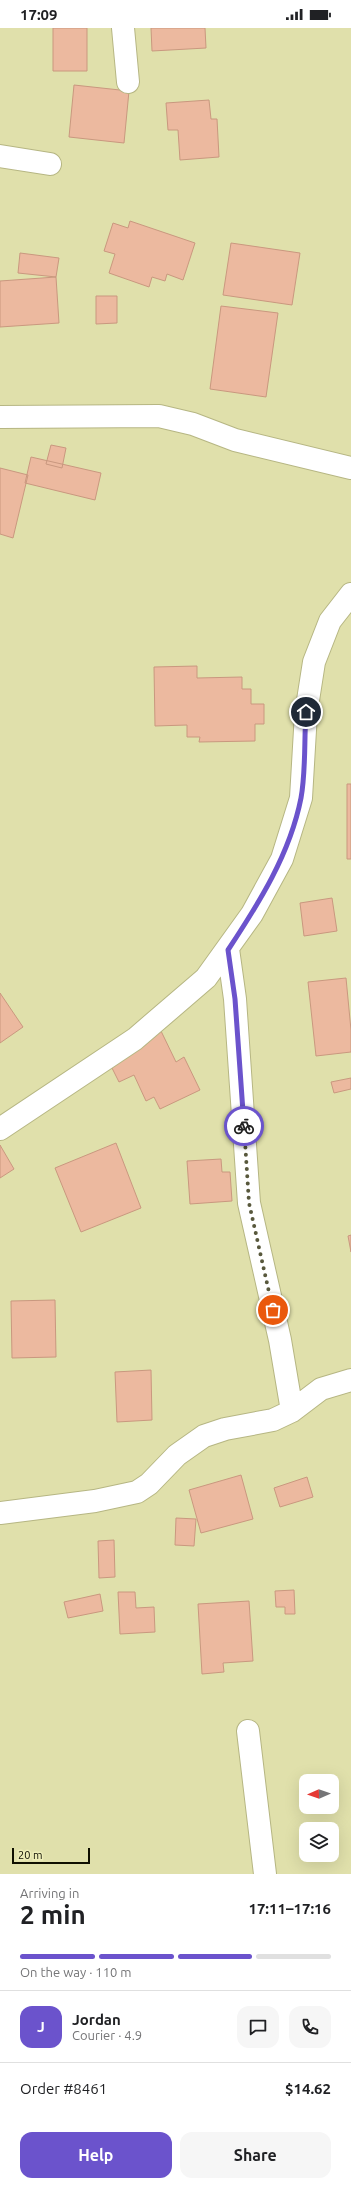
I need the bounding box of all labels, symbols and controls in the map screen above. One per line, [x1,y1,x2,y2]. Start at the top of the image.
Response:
text: 17:09 [20,6,58,23]
pin [289,695,323,729]
icon: home [295,701,317,723]
courier [224,1106,264,1146]
icon: bike [233,1115,255,1137]
pin [256,1293,290,1327]
icon: bag [262,1299,284,1321]
north arrow [299,1774,339,1814]
map controls [299,1774,339,1862]
button: layers [299,1822,339,1862]
scale bar [12,1846,90,1865]
text: 20 m [18,1849,42,1861]
text: Arriving in [20,1886,79,1900]
text: 2 min [20,1900,86,1929]
text: 17:11–17:16 [248,1900,331,1917]
text: On the way · 110 m [20,1965,132,1979]
button: chat [237,2006,279,2048]
button: phone [289,2006,331,2048]
text: Jordan [72,2011,121,2028]
text: J [37,2018,45,2035]
text: Courier · 4.9 [72,2028,142,2042]
text: Order #8461 [20,2080,107,2097]
text: $14.62 [285,2080,331,2097]
button: Help [20,2132,172,2178]
button: Share [180,2132,331,2178]

